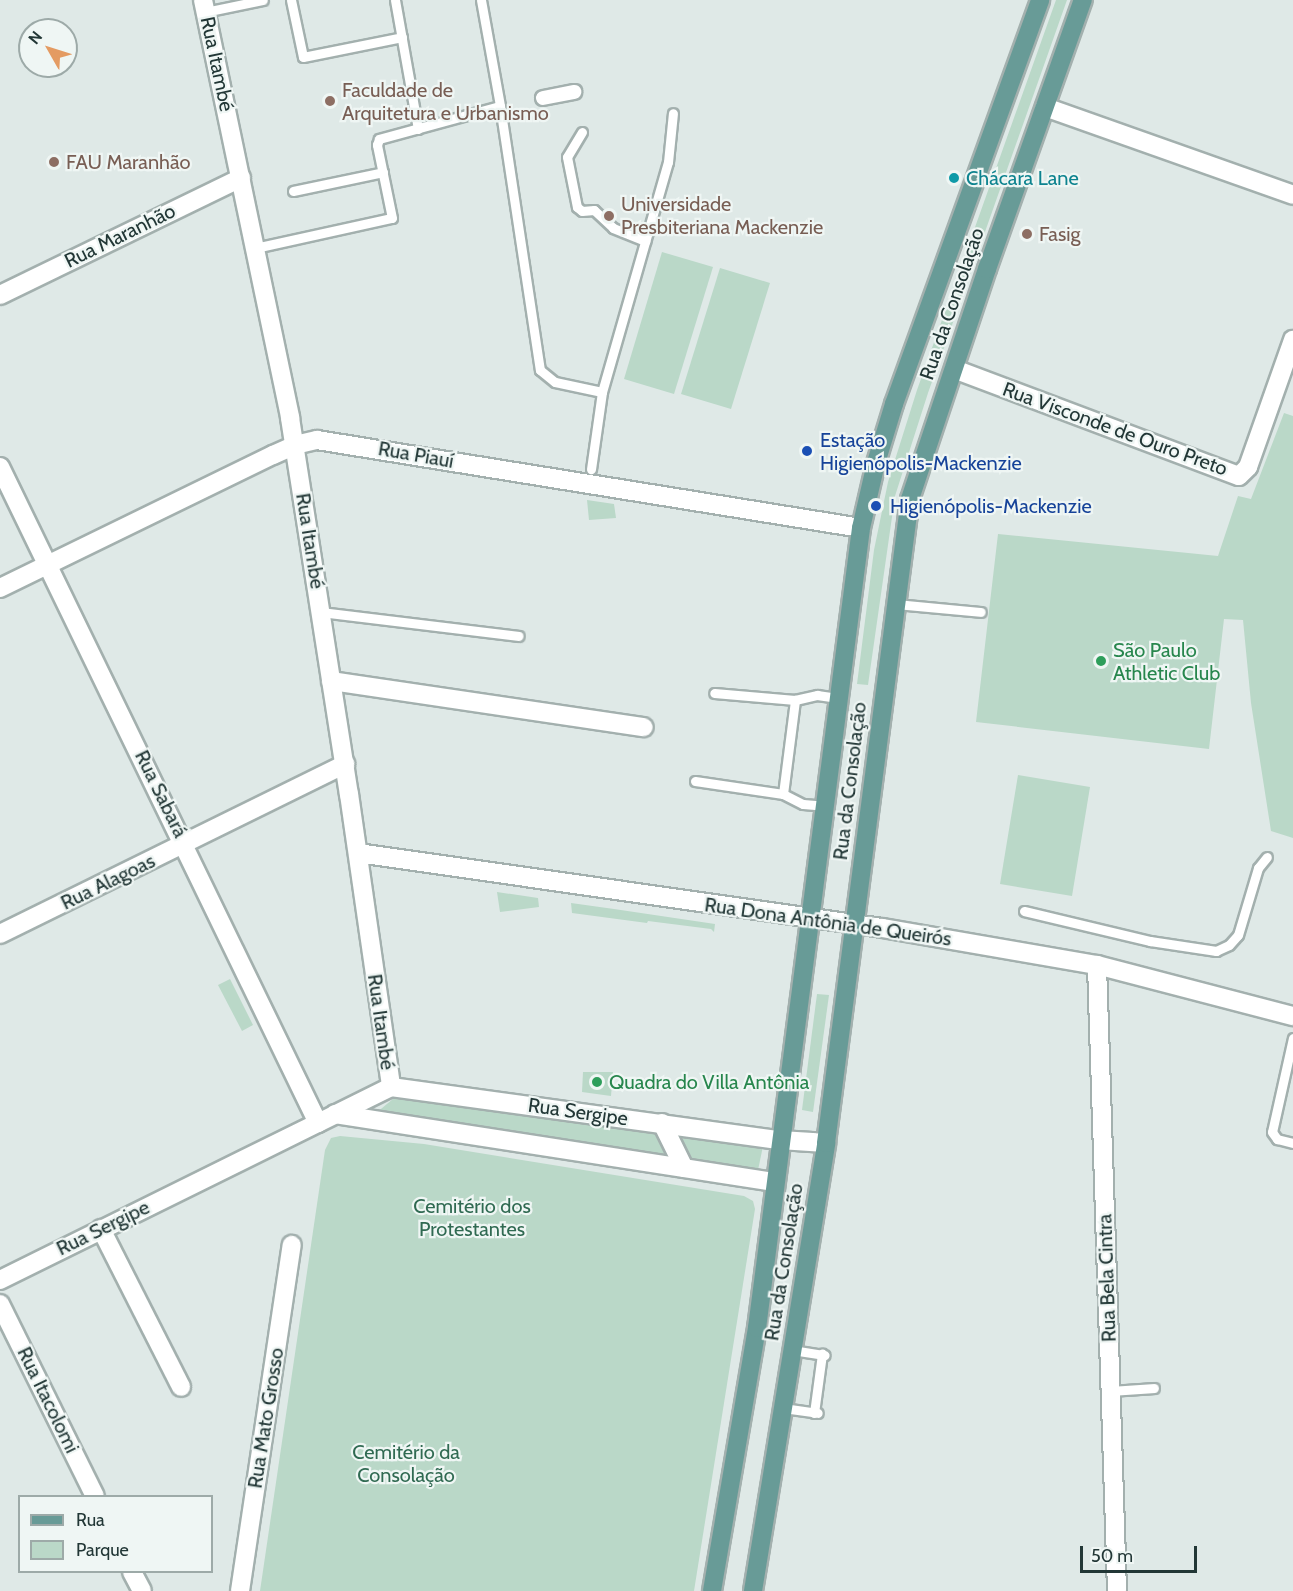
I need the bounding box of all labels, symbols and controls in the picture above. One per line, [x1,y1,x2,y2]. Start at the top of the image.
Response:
street label: Rua Itambé [195,14,239,114]
north arrow [18,18,78,78]
text: N [24,27,46,48]
place label: Faculdade de Arquitetura e Urbanismo [342,78,549,125]
marker: Faculdade de Arquitetura e Urbanismo [323,94,337,108]
place label: FAU Maranhão [66,150,190,174]
marker: FAU Maranhão [47,155,61,169]
place label: Chácara Lane [966,166,1079,190]
marker: Chácara Lane [947,171,961,185]
place label: Universidade Presbiteriana Mackenzie [621,192,823,239]
street label: Rua Maranhão [61,199,179,273]
marker: Universidade Presbiteriana Mackenzie [602,209,616,223]
place label: Fasig [1039,222,1080,246]
street label: Rua da Consolação [915,225,989,383]
marker: Fasig [1020,227,1034,241]
street label: Rua Visconde de Ouro Preto [999,377,1231,481]
place label: Estação Higienópolis-Mackenzie [820,428,1022,475]
street label: Rua Piauí [376,437,456,473]
marker: Estação Higienópolis-Mackenzie [798,442,816,460]
street label: Rua Itambé [291,491,329,591]
place label: Higienópolis-Mackenzie [890,494,1092,518]
marker: Higienópolis-Mackenzie [867,497,885,515]
place label: São Paulo Athletic Club [1113,638,1220,685]
marker: São Paulo Athletic Club [1094,654,1108,668]
street label: Rua da Consolação [828,701,872,861]
street label: Rua Sabará [130,746,192,842]
street label: Rua Alagoas [57,849,159,915]
street label: Rua Dona Antônia de Queirós [703,893,953,951]
street label: Rua Itambé [362,973,400,1071]
place label: Quadra do Villa Antônia [609,1070,809,1094]
marker: Quadra do Villa Antônia [590,1075,604,1089]
street label: Rua Sergipe [527,1093,629,1131]
street label: Rua da Consolação [760,1182,808,1342]
park label: Cemitério dos Protestantes [413,1194,531,1241]
street label: Rua Sergipe [53,1195,153,1261]
street label: Rua Bela Cintra [1093,1214,1121,1342]
street label: Rua Itacolomi [12,1343,84,1457]
street label: Rua Mato Grosso [243,1346,289,1490]
park label: Cemitério da Consolação [352,1441,460,1488]
legend [18,1495,213,1573]
text: Rua [76,1509,105,1531]
scale bar [1083,1534,1200,1572]
text: Parque [76,1539,129,1561]
text: 50 m [1091,1545,1133,1567]

